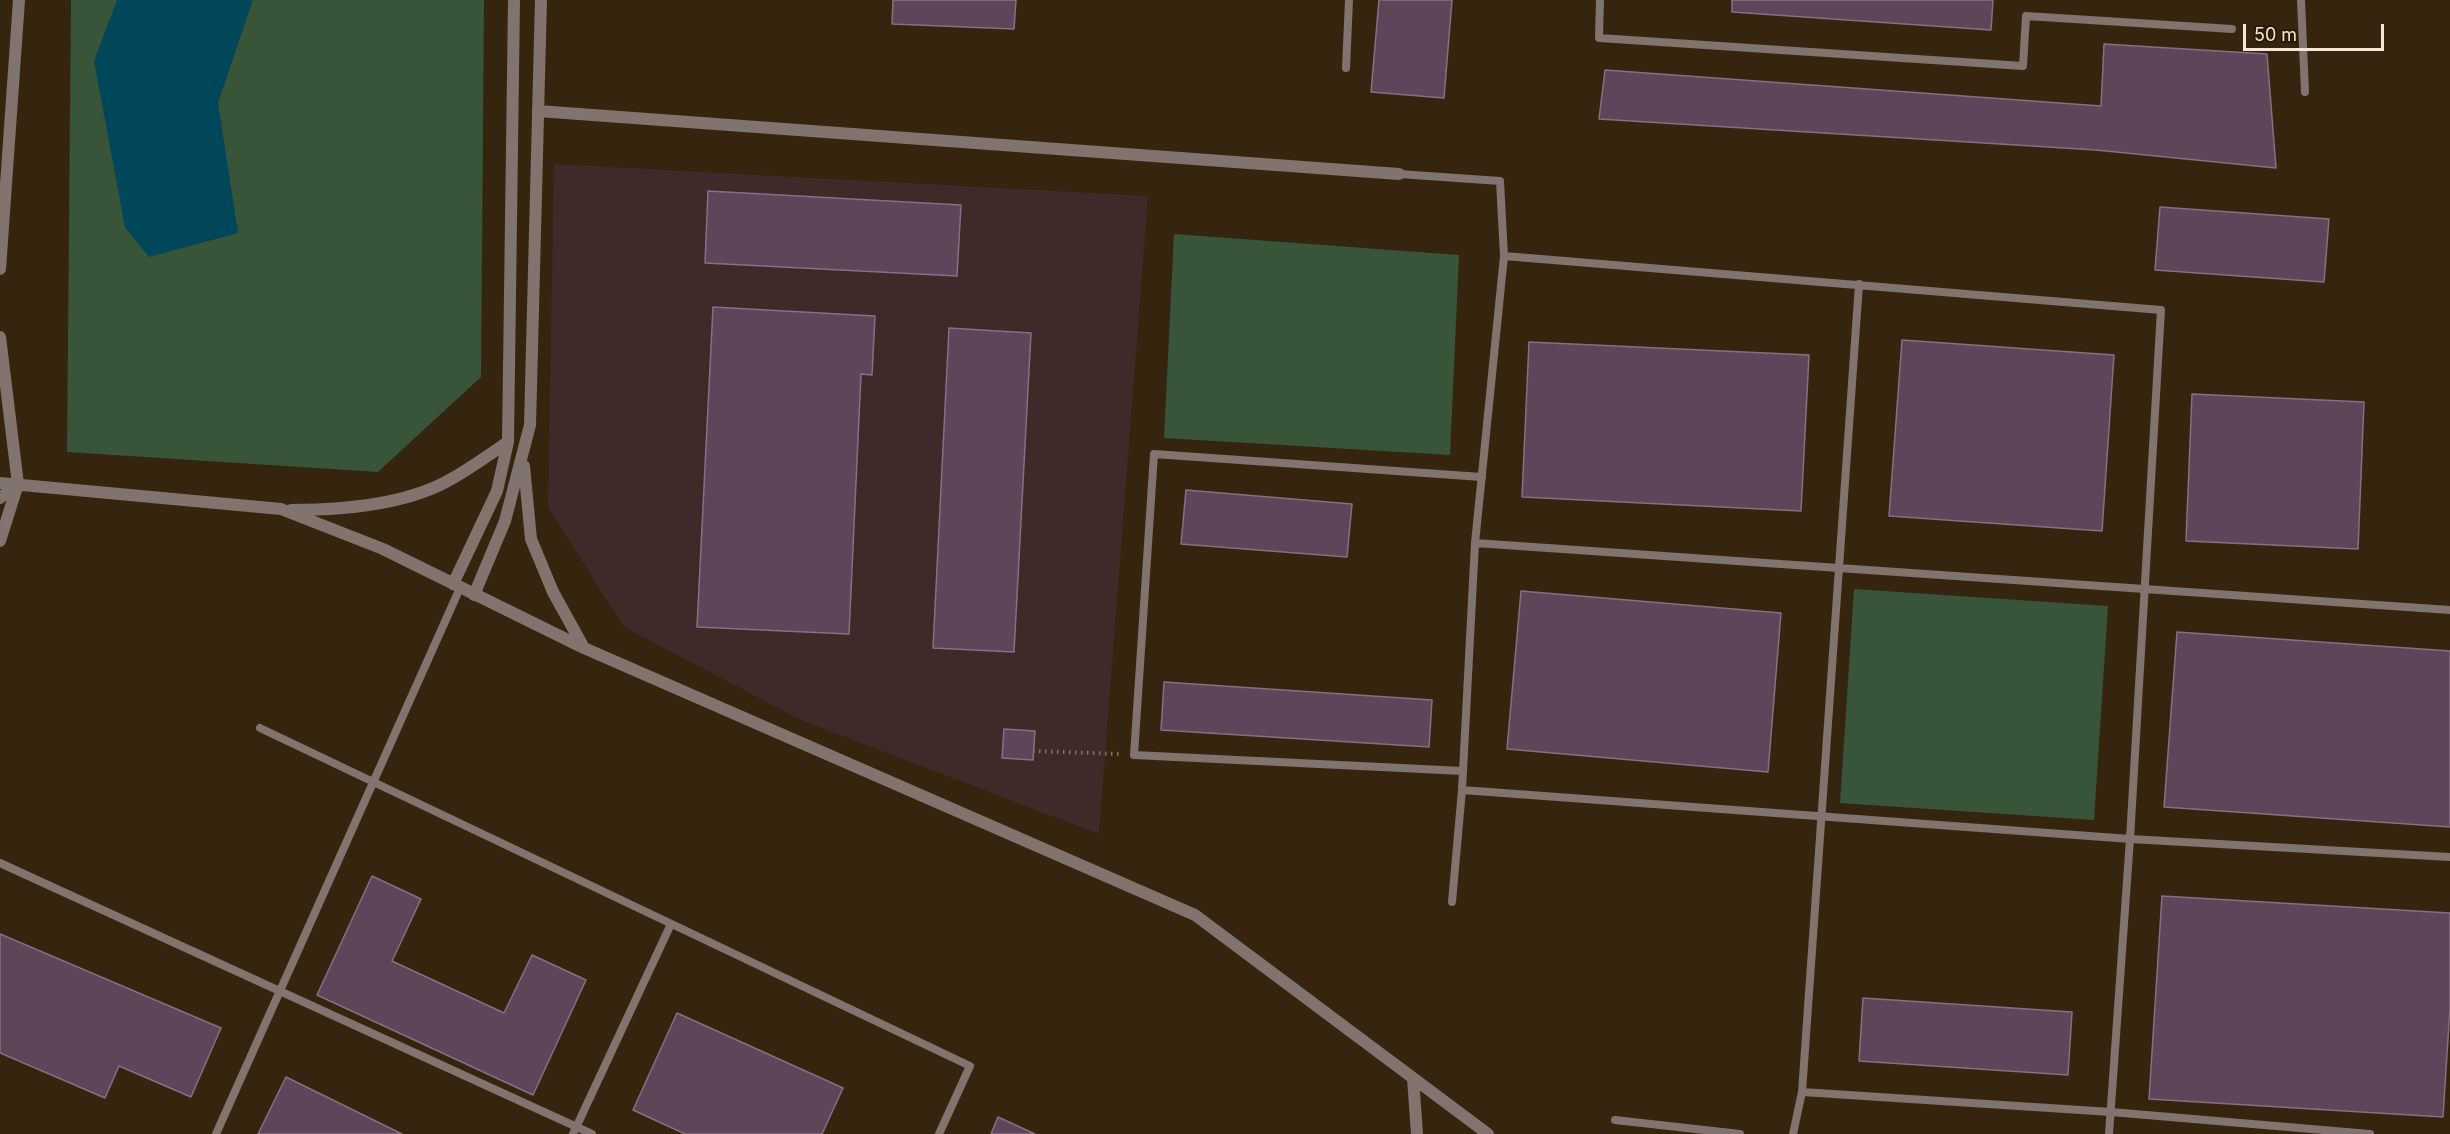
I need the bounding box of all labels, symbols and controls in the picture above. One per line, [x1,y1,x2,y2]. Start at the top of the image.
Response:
scale bar [2246,12,2387,50]
text: 50 m [2254,24,2297,45]

